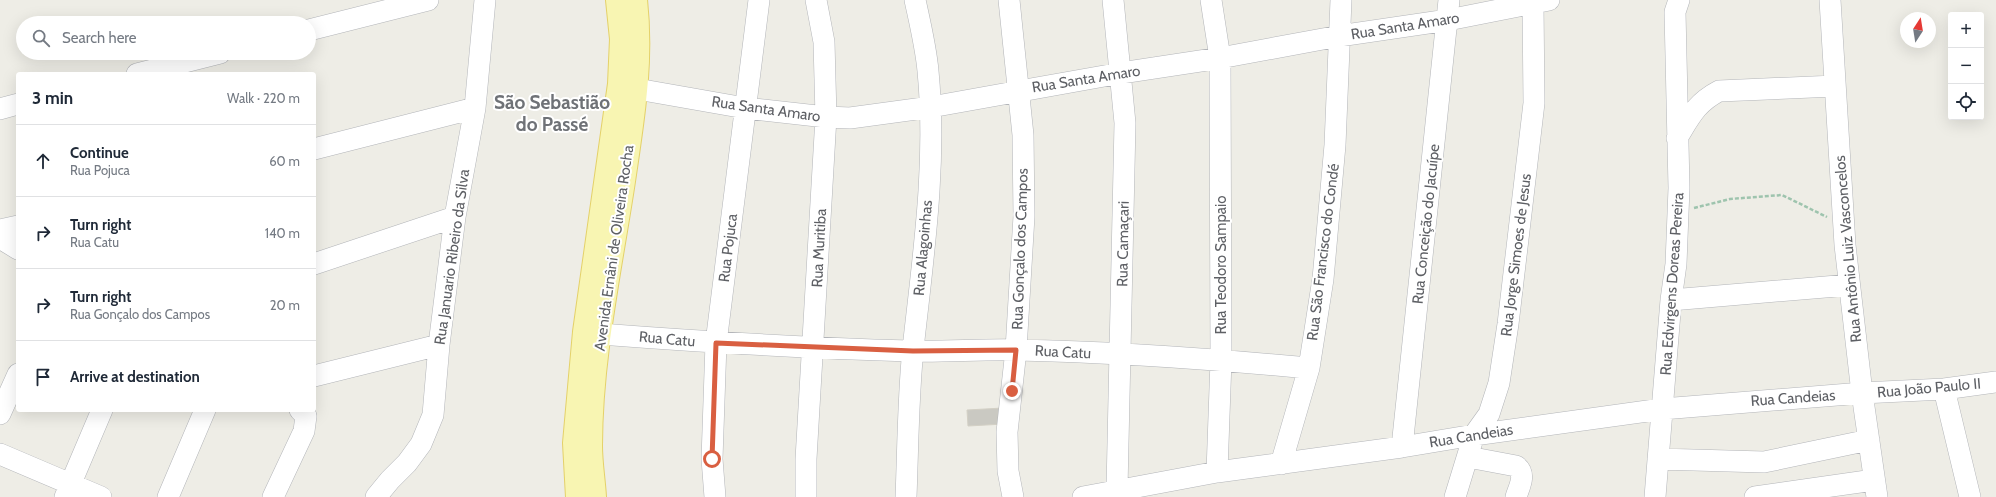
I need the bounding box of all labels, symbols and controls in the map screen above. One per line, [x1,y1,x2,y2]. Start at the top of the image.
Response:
street label: Rua Santa Amaro [1349,9,1461,43]
north arrow [1900,12,1936,48]
map controls [1948,12,1984,120]
button: + [1948,12,1984,48]
search box [16,16,316,60]
icon: search [30,27,52,49]
text: Search here [62,29,137,47]
button: − [1948,48,1984,84]
street label: Rua Santa Amaro [1030,62,1142,96]
button: locate [1948,84,1984,120]
text: 3 min [32,88,73,108]
text: Walk · 220 m [227,90,300,106]
district label: São Sebastião do Passé [494,91,610,136]
street label: Rua Santa Amaro [711,92,821,126]
street label: Avenida Ernâni de Oliveira Rocha [591,143,637,352]
street label: Rua Conceição do Jacuípe [1409,143,1443,305]
text: Continue [70,144,129,162]
icon: ahead [32,150,54,172]
text: 60 m [269,153,300,169]
street label: Rua Antônio Luiz Vasconcelos [1831,155,1865,343]
text: Rua Pojuca [70,162,130,178]
street label: Rua São Francisco do Condé [1303,162,1343,342]
street label: Rua Januario Ribeiro da Silva [431,167,473,346]
street label: Rua Gonçalo dos Campos [1008,168,1032,330]
street label: Rua Jorge Simoes de Jesus [1497,173,1535,337]
street label: Rua Edvirgens Doreas Pereira [1657,191,1687,376]
street label: Rua Teodoro Sampaio [1212,196,1230,334]
street label: Rua Alagoinhas [910,199,936,297]
street label: Rua Camaçari [1113,201,1133,287]
street label: Rua Muritiba [808,207,830,288]
street label: Rua Pojuca [715,212,741,283]
text: Turn right [70,216,131,234]
icon: right [32,222,54,244]
text: 140 m [265,225,300,241]
text: Rua Catu [70,234,119,250]
text: Turn right [70,288,131,306]
icon: right [32,294,54,316]
text: 20 m [270,297,300,313]
text: Rua Gonçalo dos Campos [70,306,210,322]
street label: Rua Catu [638,328,696,350]
street label: Rua Catu [1034,342,1092,362]
icon: arrive [32,366,54,388]
text: Arrive at destination [70,368,200,386]
street label: Rua João Paulo II [1876,374,1982,402]
route end [1003,382,1021,400]
street label: Rua Candeias [1750,386,1836,410]
street label: Rua Candeias [1428,420,1514,452]
route start [703,450,721,468]

